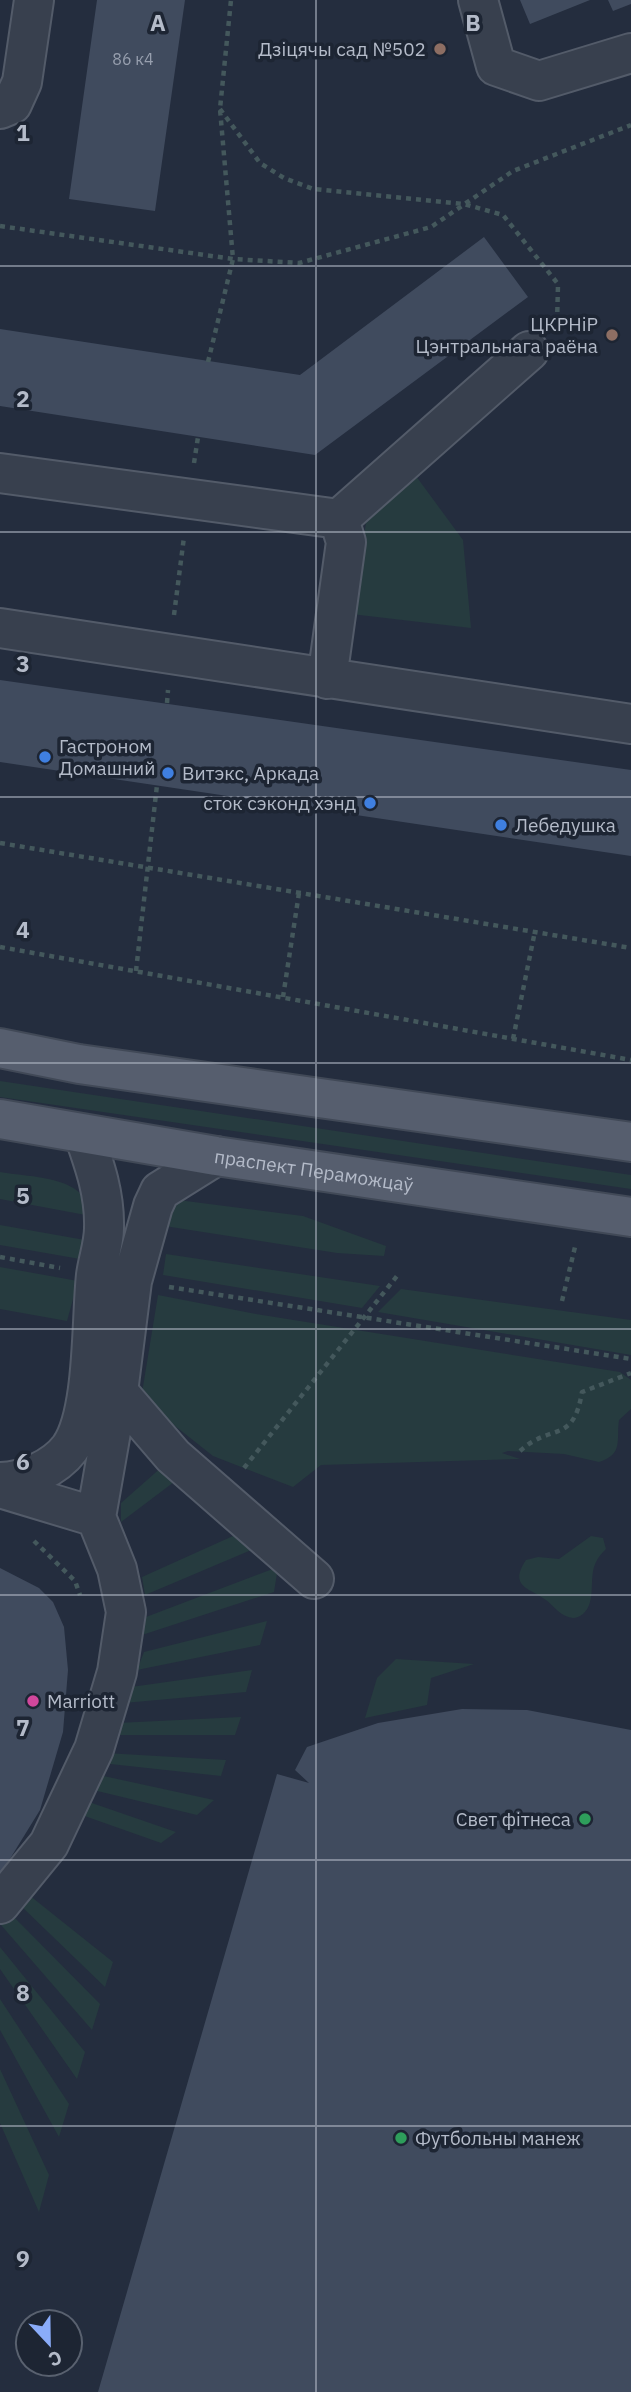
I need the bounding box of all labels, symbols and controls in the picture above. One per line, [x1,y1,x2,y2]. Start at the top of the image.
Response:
text: A [150,7,166,37]
text: B [465,7,481,37]
place label: Дзіцячы сад №502 [258,37,426,61]
marker: Дзіцячы сад №502 [432,41,448,57]
house number: 86 к4 [112,49,154,69]
text: 1 [16,117,30,147]
place label: ЦКРНіР Цэнтральнага раёна [415,312,598,358]
marker: ЦКРНіР Цэнтральнага раёна [604,327,620,343]
text: 2 [16,383,30,413]
text: 3 [16,648,30,678]
place label: Гастроном Домашний [59,734,155,780]
marker: Гастроном Домашний [37,749,53,765]
place label: Витэкс, Аркада [182,761,319,785]
marker: Витэкс, Аркада [160,765,176,781]
place label: сток сэконд хэнд [203,791,356,815]
marker: сток сэконд хэнд [362,795,378,811]
place label: Лебедушка [515,813,616,837]
marker: Лебедушка [493,817,509,833]
text: 4 [16,914,30,944]
street label: праспект Пераможцаў [213,1144,415,1197]
text: 5 [16,1180,30,1210]
text: 6 [16,1446,30,1476]
place label: Marriott [47,1689,115,1713]
marker: Marriott [25,1693,41,1709]
text: 7 [16,1712,30,1742]
place label: Свет фітнеса [456,1807,571,1831]
marker: Свет фітнеса [577,1811,593,1827]
text: 8 [16,1977,30,2007]
place label: Футбольны манеж [415,2126,581,2150]
marker: Футбольны манеж [393,2130,409,2146]
text: 9 [16,2243,30,2273]
north arrow [14,2308,84,2378]
text: С [45,2345,66,2372]

